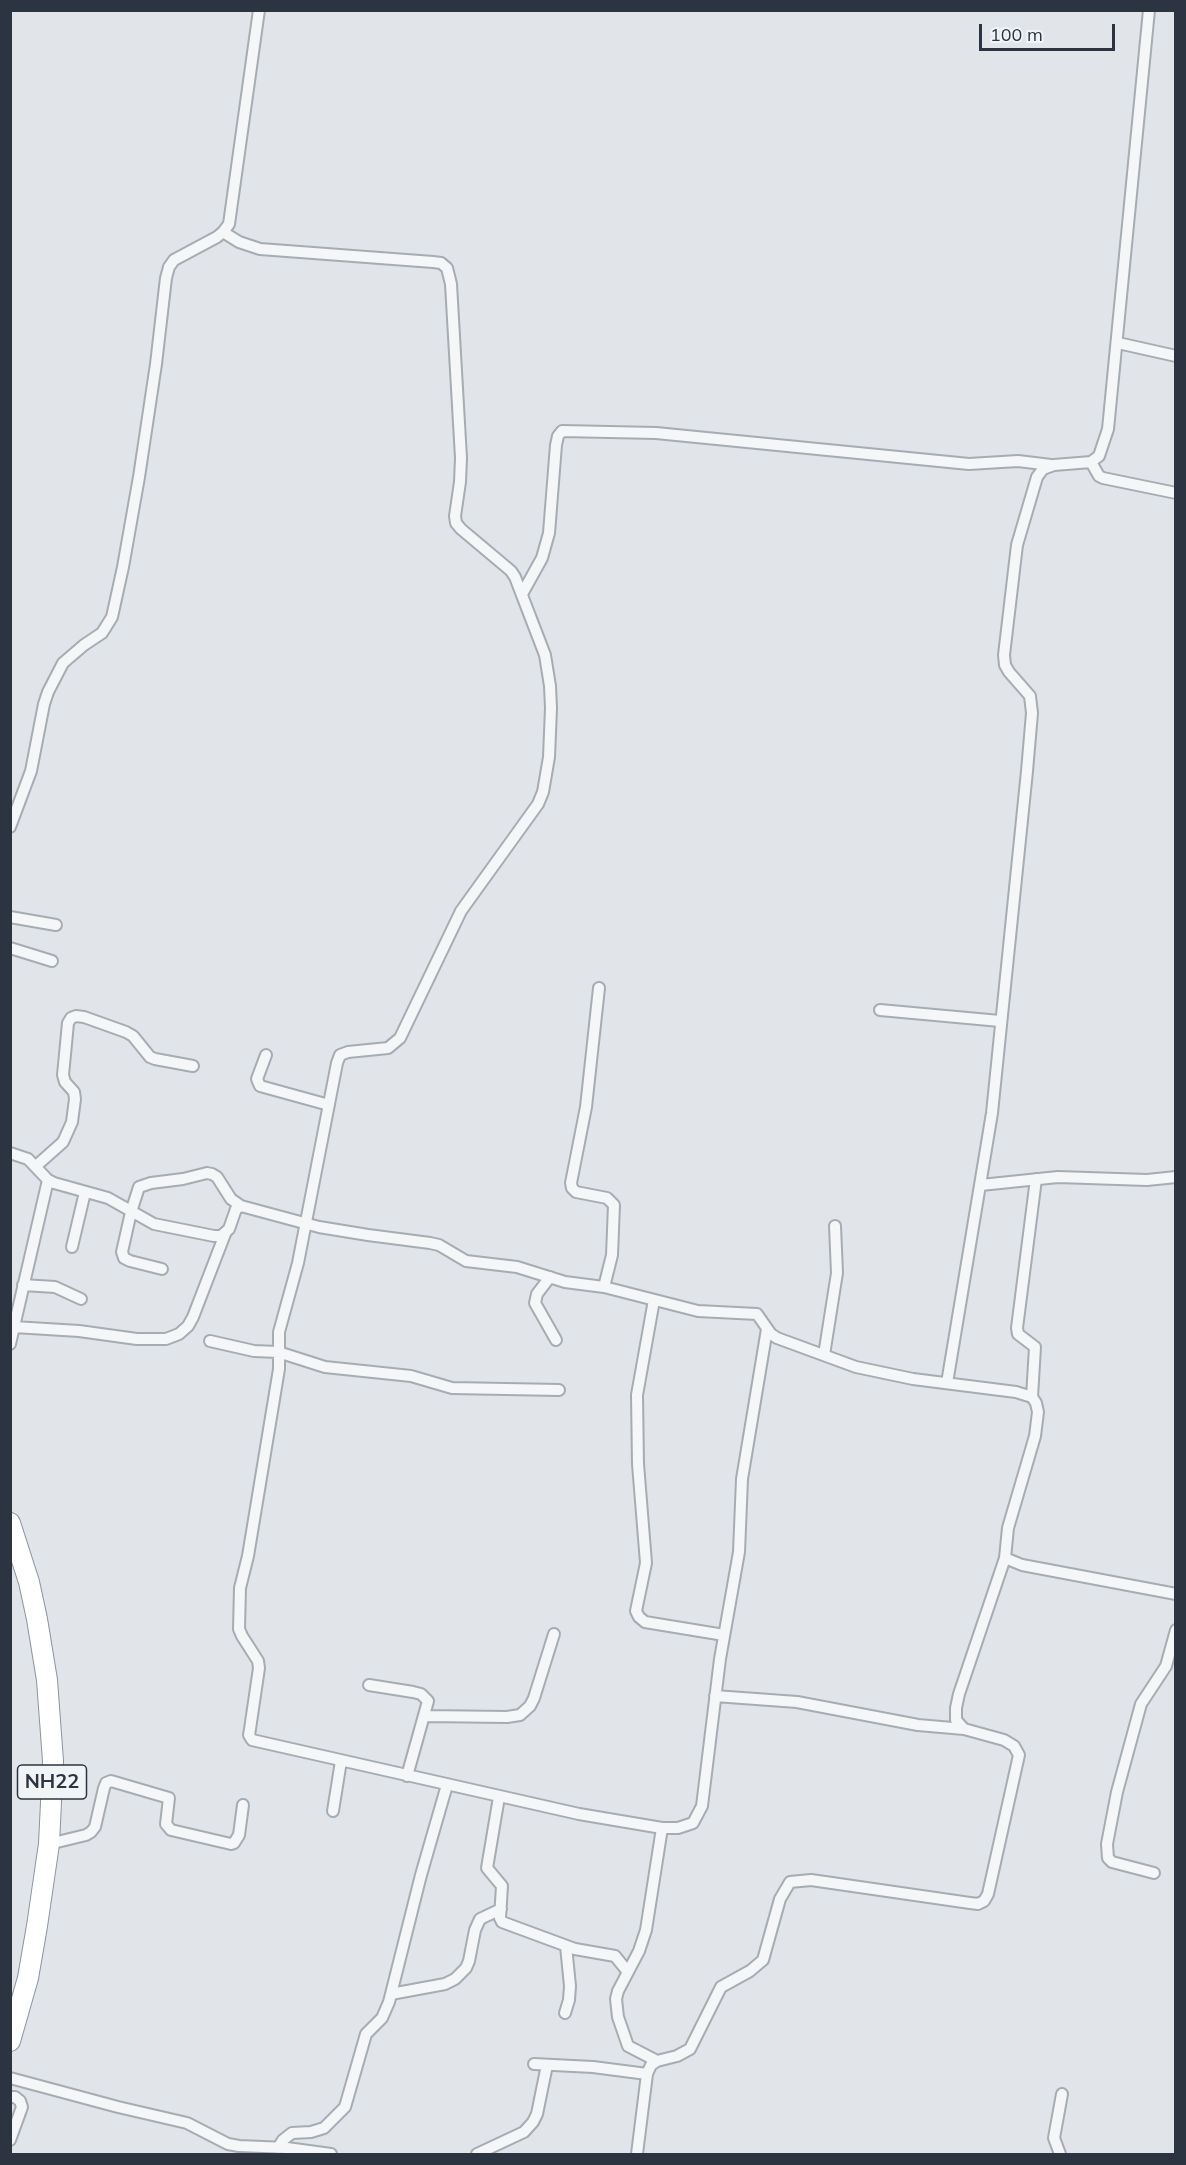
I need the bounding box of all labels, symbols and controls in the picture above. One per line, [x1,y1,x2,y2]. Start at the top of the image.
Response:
scale bar [982,12,1118,50]
text: 100 m [990,23,1043,46]
road number: NH22 [17,1765,86,1799]

